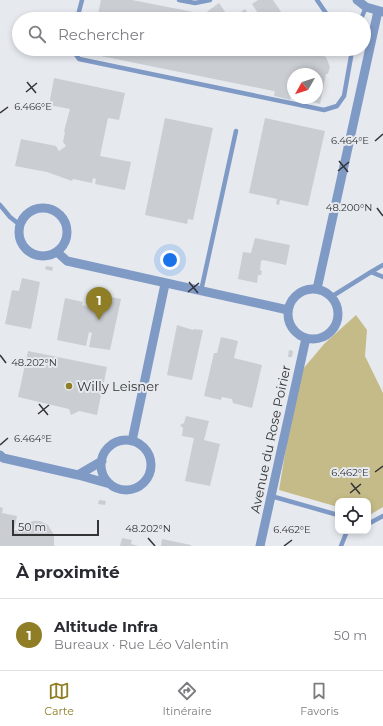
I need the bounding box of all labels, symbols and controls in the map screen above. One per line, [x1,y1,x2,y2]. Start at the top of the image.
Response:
search box [12,12,371,56]
icon: search [26,23,48,45]
text: Rechercher [58,25,145,44]
north arrow [287,68,323,104]
text: 6.466°E [14,100,52,113]
text: 6.464°E [331,134,369,147]
text: 48.200°N [326,201,372,214]
your location [160,250,180,270]
pin: 1 [86,287,112,320]
text: 48.202°N [11,356,57,369]
street label: Avenue du Rose Poirier [246,363,294,515]
place label: Willy Leisner [77,378,159,394]
marker: Willy Leisner [64,381,74,391]
text: 6.464°E [14,432,52,445]
text: 6.462°E [331,466,369,479]
map controls [335,498,371,534]
button: locate [335,498,371,534]
scale bar [12,518,99,537]
text: 50 m [18,520,46,534]
text: 48.202°N [125,522,171,535]
text: 6.462°E [273,523,311,536]
text: À proximité [16,562,120,582]
text: Altitude Infra [54,617,158,636]
text: 1 [26,627,32,643]
text: 50 m [334,627,367,643]
text: Bureaux · Rue Léo Valentin [54,636,229,652]
tab: Carte [44,680,74,718]
tab: Itinéraire [163,680,212,718]
tab: Favoris [300,680,339,718]

